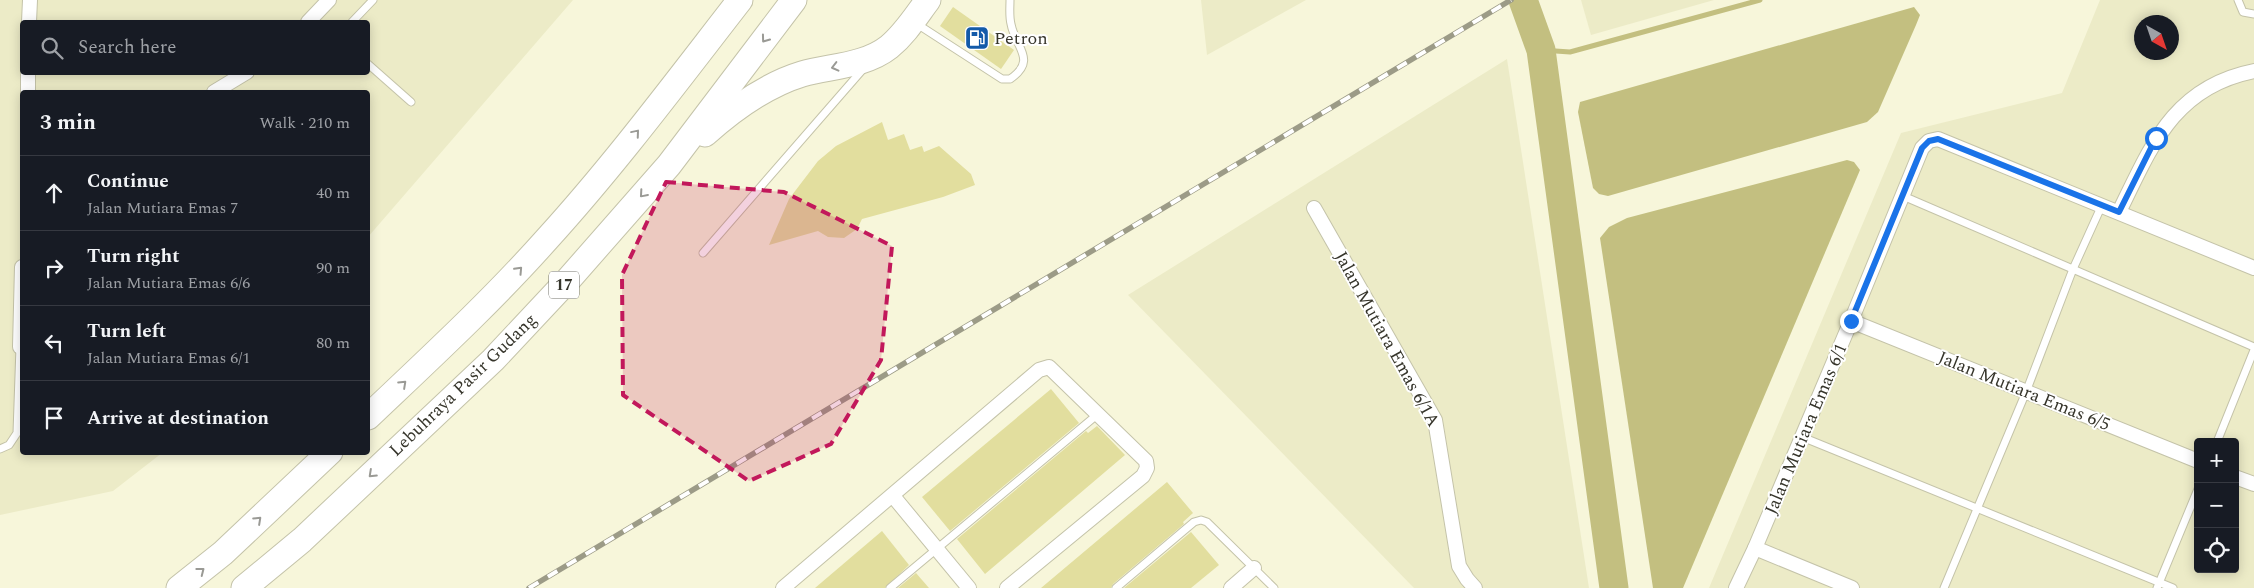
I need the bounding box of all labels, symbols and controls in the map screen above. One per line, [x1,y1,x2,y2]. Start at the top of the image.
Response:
north arrow [2134,15,2179,60]
search box [20,20,370,75]
fuel station icon: Petron [964,25,990,51]
place label: Petron [994,25,1048,52]
text: Search here [78,33,177,62]
one-way arrow [762,33,771,43]
icon: search [38,34,66,62]
one-way arrow [832,61,840,71]
text: 3 min [40,107,96,139]
text: Walk · 210 m [259,111,350,135]
route start [2145,127,2168,150]
one-way arrow [631,130,640,139]
text: Continue [87,167,169,196]
icon: ahead [40,179,68,207]
text: 40 m [316,181,350,205]
one-way arrow [640,189,649,198]
text: Jalan Mutiara Emas 7 [87,196,238,220]
text: Turn right [87,242,180,271]
street label: Jalan Mutiara Emas 6/1A [1327,246,1447,432]
icon: right [40,254,68,282]
text: 90 m [316,256,350,280]
one-way arrow [513,266,522,275]
text: Jalan Mutiara Emas 6/6 [87,271,250,295]
road number: 17 [549,272,579,298]
street label: Lebuhraya Pasir Gudang [383,307,543,463]
route end [1840,310,1863,333]
text: Turn left [87,317,166,346]
icon: left [40,329,68,357]
text: 80 m [316,331,350,355]
street label: Jalan Mutiara Emas 6/1 [1758,339,1854,519]
street label: Jalan Mutiara Emas 6/5 [1934,344,2114,438]
text: Jalan Mutiara Emas 6/1 [87,346,250,370]
one-way arrow [397,381,406,390]
icon: arrive [40,404,68,432]
text: Arrive at destination [87,404,269,433]
map controls [2194,438,2239,573]
button: + [2194,438,2239,483]
one-way arrow [368,468,377,477]
button: − [2194,483,2239,528]
one-way arrow [252,517,261,526]
button: locate [2194,528,2239,573]
one-way arrow [195,567,204,576]

